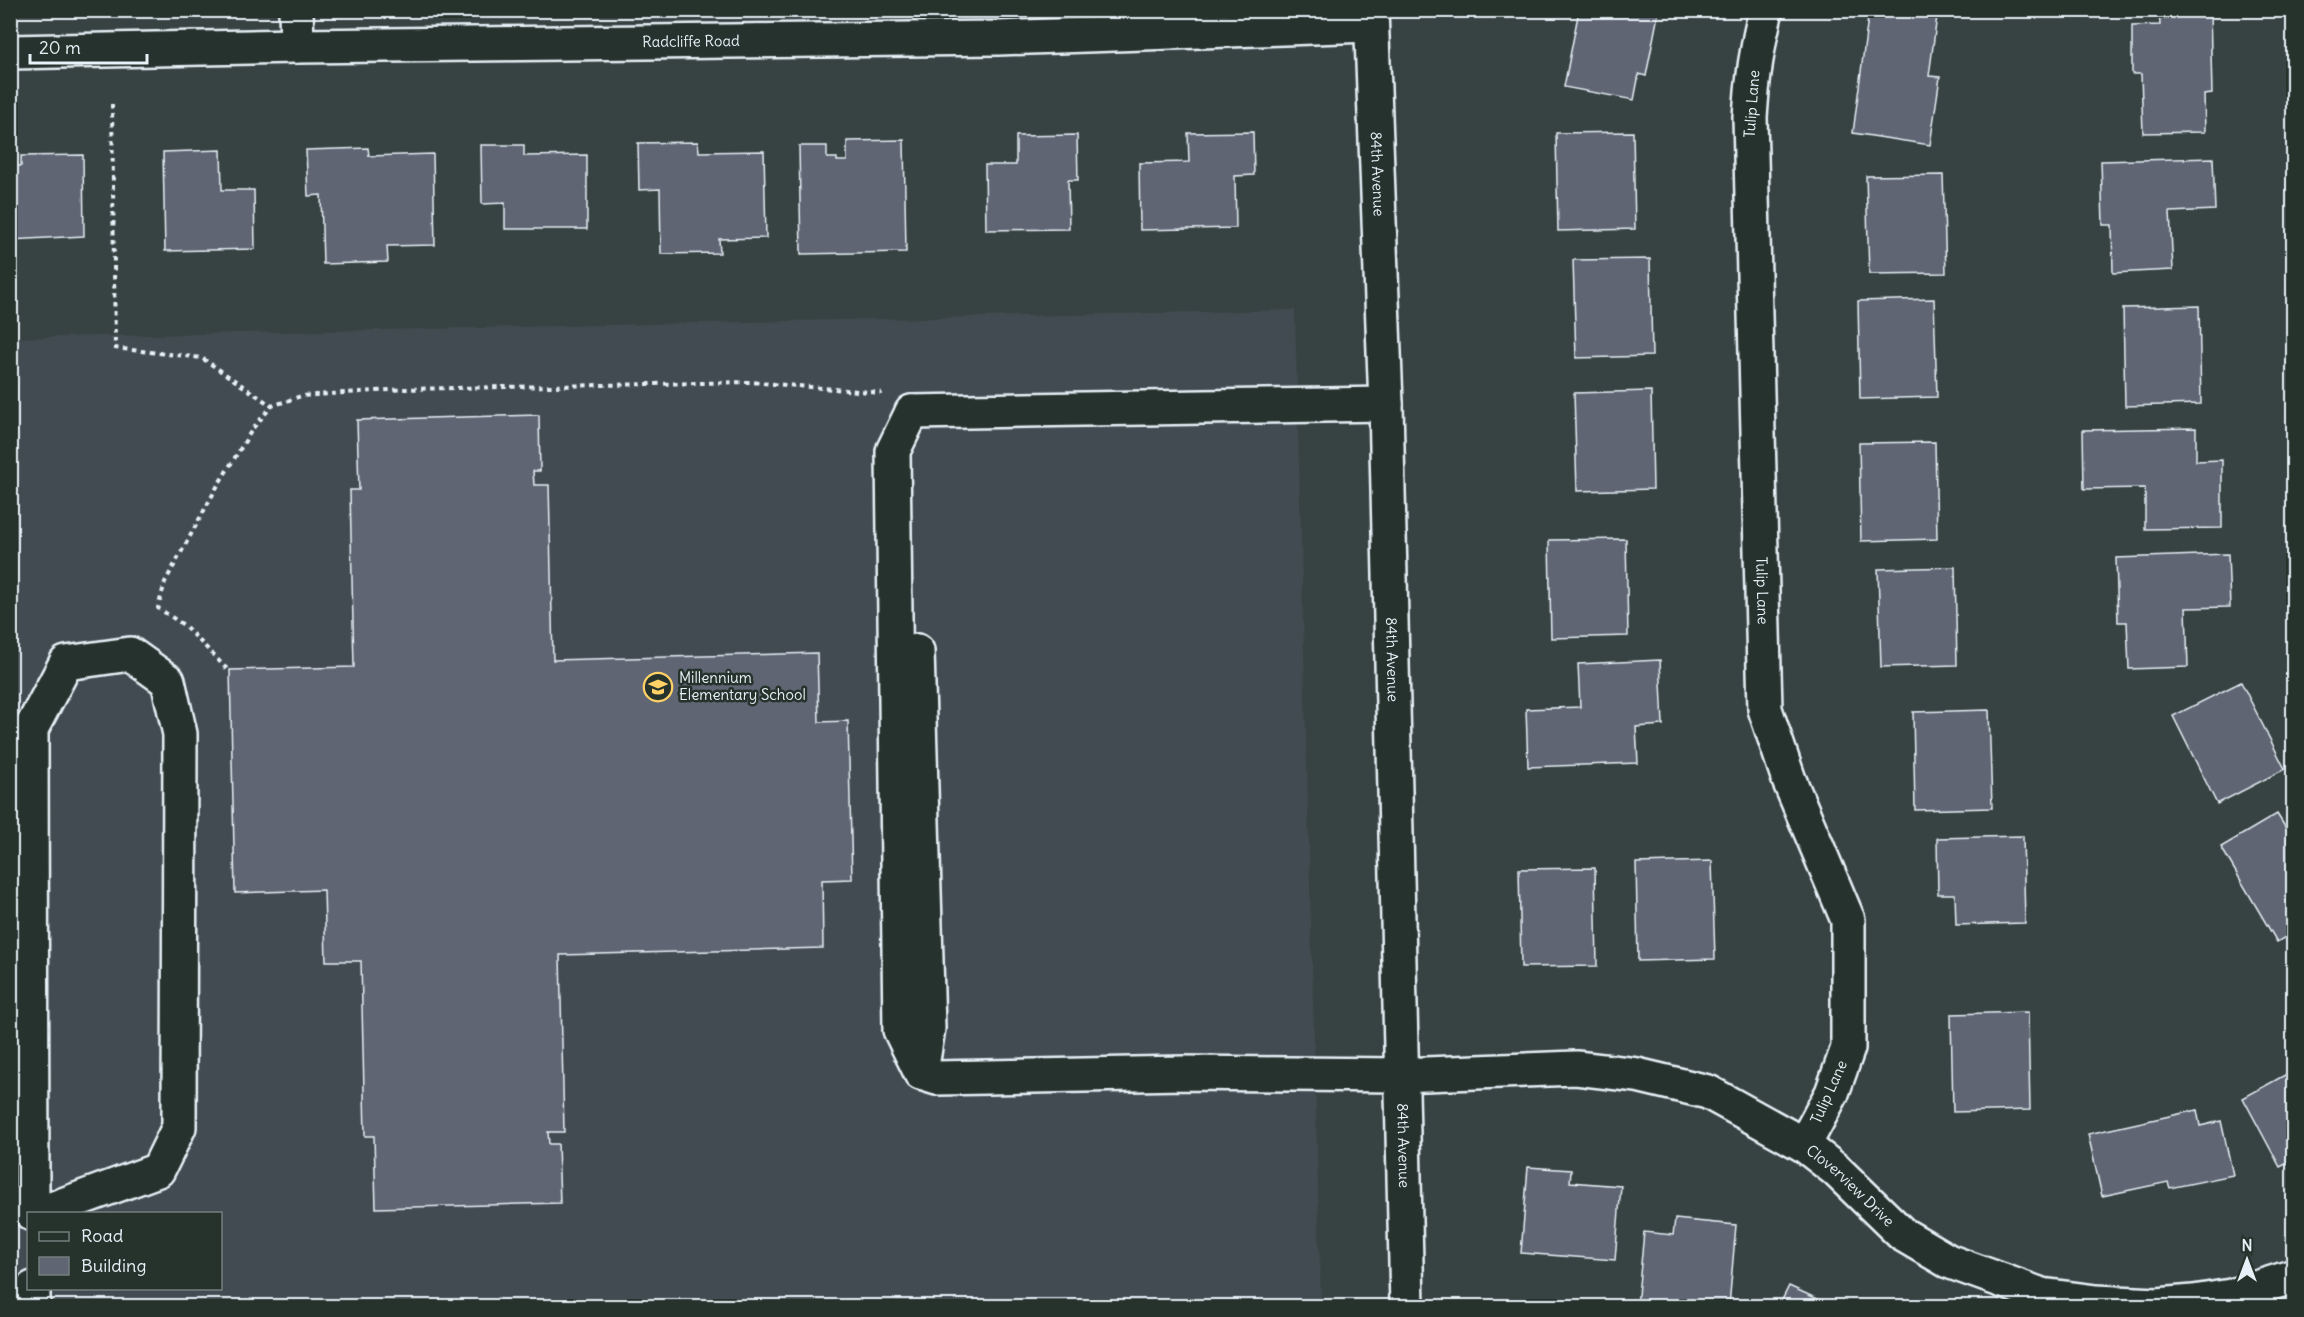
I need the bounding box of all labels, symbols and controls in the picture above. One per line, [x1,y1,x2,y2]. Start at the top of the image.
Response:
scale bar [30,27,147,65]
street label: Radcliffe Road [642,31,740,51]
text: 20 m [39,36,81,59]
street label: Tulip Lane [1740,69,1763,138]
street label: 84th Avenue [1367,131,1389,217]
street label: Tulip Lane [1752,556,1773,625]
street label: 84th Avenue [1382,617,1403,702]
place label: Millennium Elementary School [679,668,806,704]
school or university icon: Millennium Elementary School [642,671,674,703]
street label: Tulip Lane [1806,1057,1851,1127]
street label: 84th Avenue [1393,1103,1414,1188]
street label: Cloverview Drive [1803,1140,1899,1230]
legend [27,1212,222,1290]
text: Road [81,1224,124,1247]
north arrow [2217,1230,2277,1290]
text: N [2241,1235,2253,1255]
text: Building [81,1254,146,1277]

